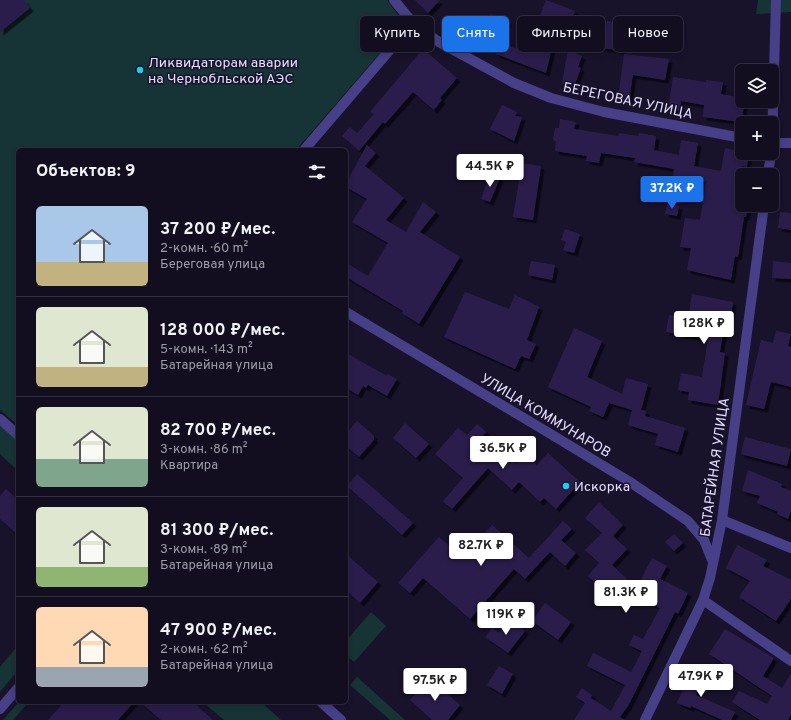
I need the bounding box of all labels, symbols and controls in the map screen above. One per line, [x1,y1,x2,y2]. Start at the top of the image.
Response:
chip: Купить [360,16,434,52]
chip: Снять [442,16,509,52]
chip: Фильтры [517,16,605,52]
chip: Новое [613,16,683,52]
place label: Ликвидаторам аварии на Чернобльской АЭС [148,55,298,88]
map controls [735,64,779,212]
button: layers [735,64,779,108]
marker: Ликвидаторам аварии на Чернобльской АЭС [135,65,145,75]
street label: БЕРЕГОВАЯ УЛИЦА [561,79,694,124]
button: + [735,116,779,160]
pin: 44.5K ₽ [453,154,527,188]
text: 44.5K ₽ [466,159,514,175]
text: Объектов: 9 [36,161,136,183]
icon: filters [306,161,328,183]
button: − [735,168,779,212]
pin: 37.2K ₽ [635,176,709,210]
text: 37.2K ₽ [649,181,695,197]
text: 37 200 ₽/мес. [160,219,275,241]
icon: home [68,222,116,270]
text: 2-комн. · 60 m² [160,241,248,257]
text: Береговая улица [160,257,265,273]
pin: 128K ₽ [671,311,737,345]
text: 128K ₽ [683,316,725,332]
text: 128 000 ₽/мес. [160,320,285,342]
icon: home [68,323,116,371]
text: 5-комн. · 143 m² [160,342,253,358]
text: Батарейная улица [160,358,273,374]
street label: УЛИЦА КОММУНАРОВ [477,371,614,462]
street label: БАТАРЕЙНАЯ УЛИЦА [696,396,734,538]
text: 82 700 ₽/мес. [160,420,276,442]
icon: home [68,423,116,471]
pin: 36.5K ₽ [466,436,540,470]
text: 36.5K ₽ [479,441,527,457]
text: 3-комн. · 86 m² [160,442,248,458]
text: Квартира [160,458,218,474]
place label: Искорка [574,479,630,496]
marker: Искорка [561,481,571,491]
text: 81 300 ₽/мес. [160,520,273,542]
icon: home [68,523,116,571]
pin: 82.7K ₽ [444,533,518,567]
text: 82.7K ₽ [458,538,504,554]
text: 3-комн. · 89 m² [160,542,247,558]
text: Батарейная улица [160,558,273,574]
pin: 81.3K ₽ [589,580,663,614]
text: 81.3K ₽ [603,585,649,601]
pin: 119K ₽ [473,602,539,636]
text: 119K ₽ [486,607,526,623]
text: 47 900 ₽/мес. [160,620,277,642]
icon: home [68,623,116,671]
text: 2-комн. · 62 m² [160,642,248,658]
text: Батарейная улица [160,658,273,674]
pin: 47.9K ₽ [664,664,738,698]
pin: 97.5K ₽ [398,668,472,702]
text: 47.9K ₽ [678,669,724,685]
text: 97.5K ₽ [412,673,458,689]

